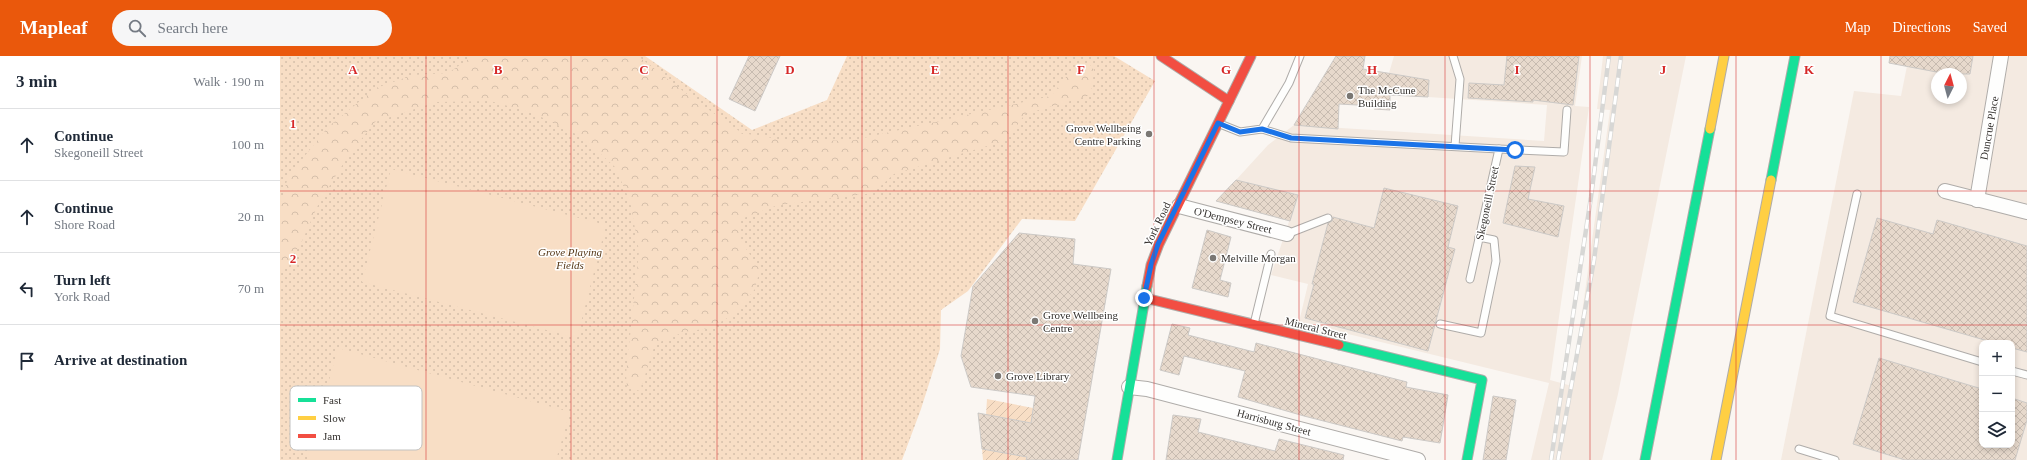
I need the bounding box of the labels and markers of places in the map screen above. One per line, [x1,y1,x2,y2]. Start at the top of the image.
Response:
place label: The McCune Building [1358,84,1416,109]
marker: The McCune Building [1345,91,1355,101]
place label: Grove Wellbeing Centre Parking [1066,122,1141,147]
marker: Grove Wellbeing Centre Parking [1144,129,1154,139]
place label: Melville Morgan [1221,252,1296,264]
marker: Melville Morgan [1208,253,1218,263]
place label: Grove Wellbeing Centre [1043,309,1118,334]
marker: Grove Wellbeing Centre [1030,316,1040,326]
place label: Grove Library [1006,370,1070,382]
marker: Grove Library [993,371,1003,381]

